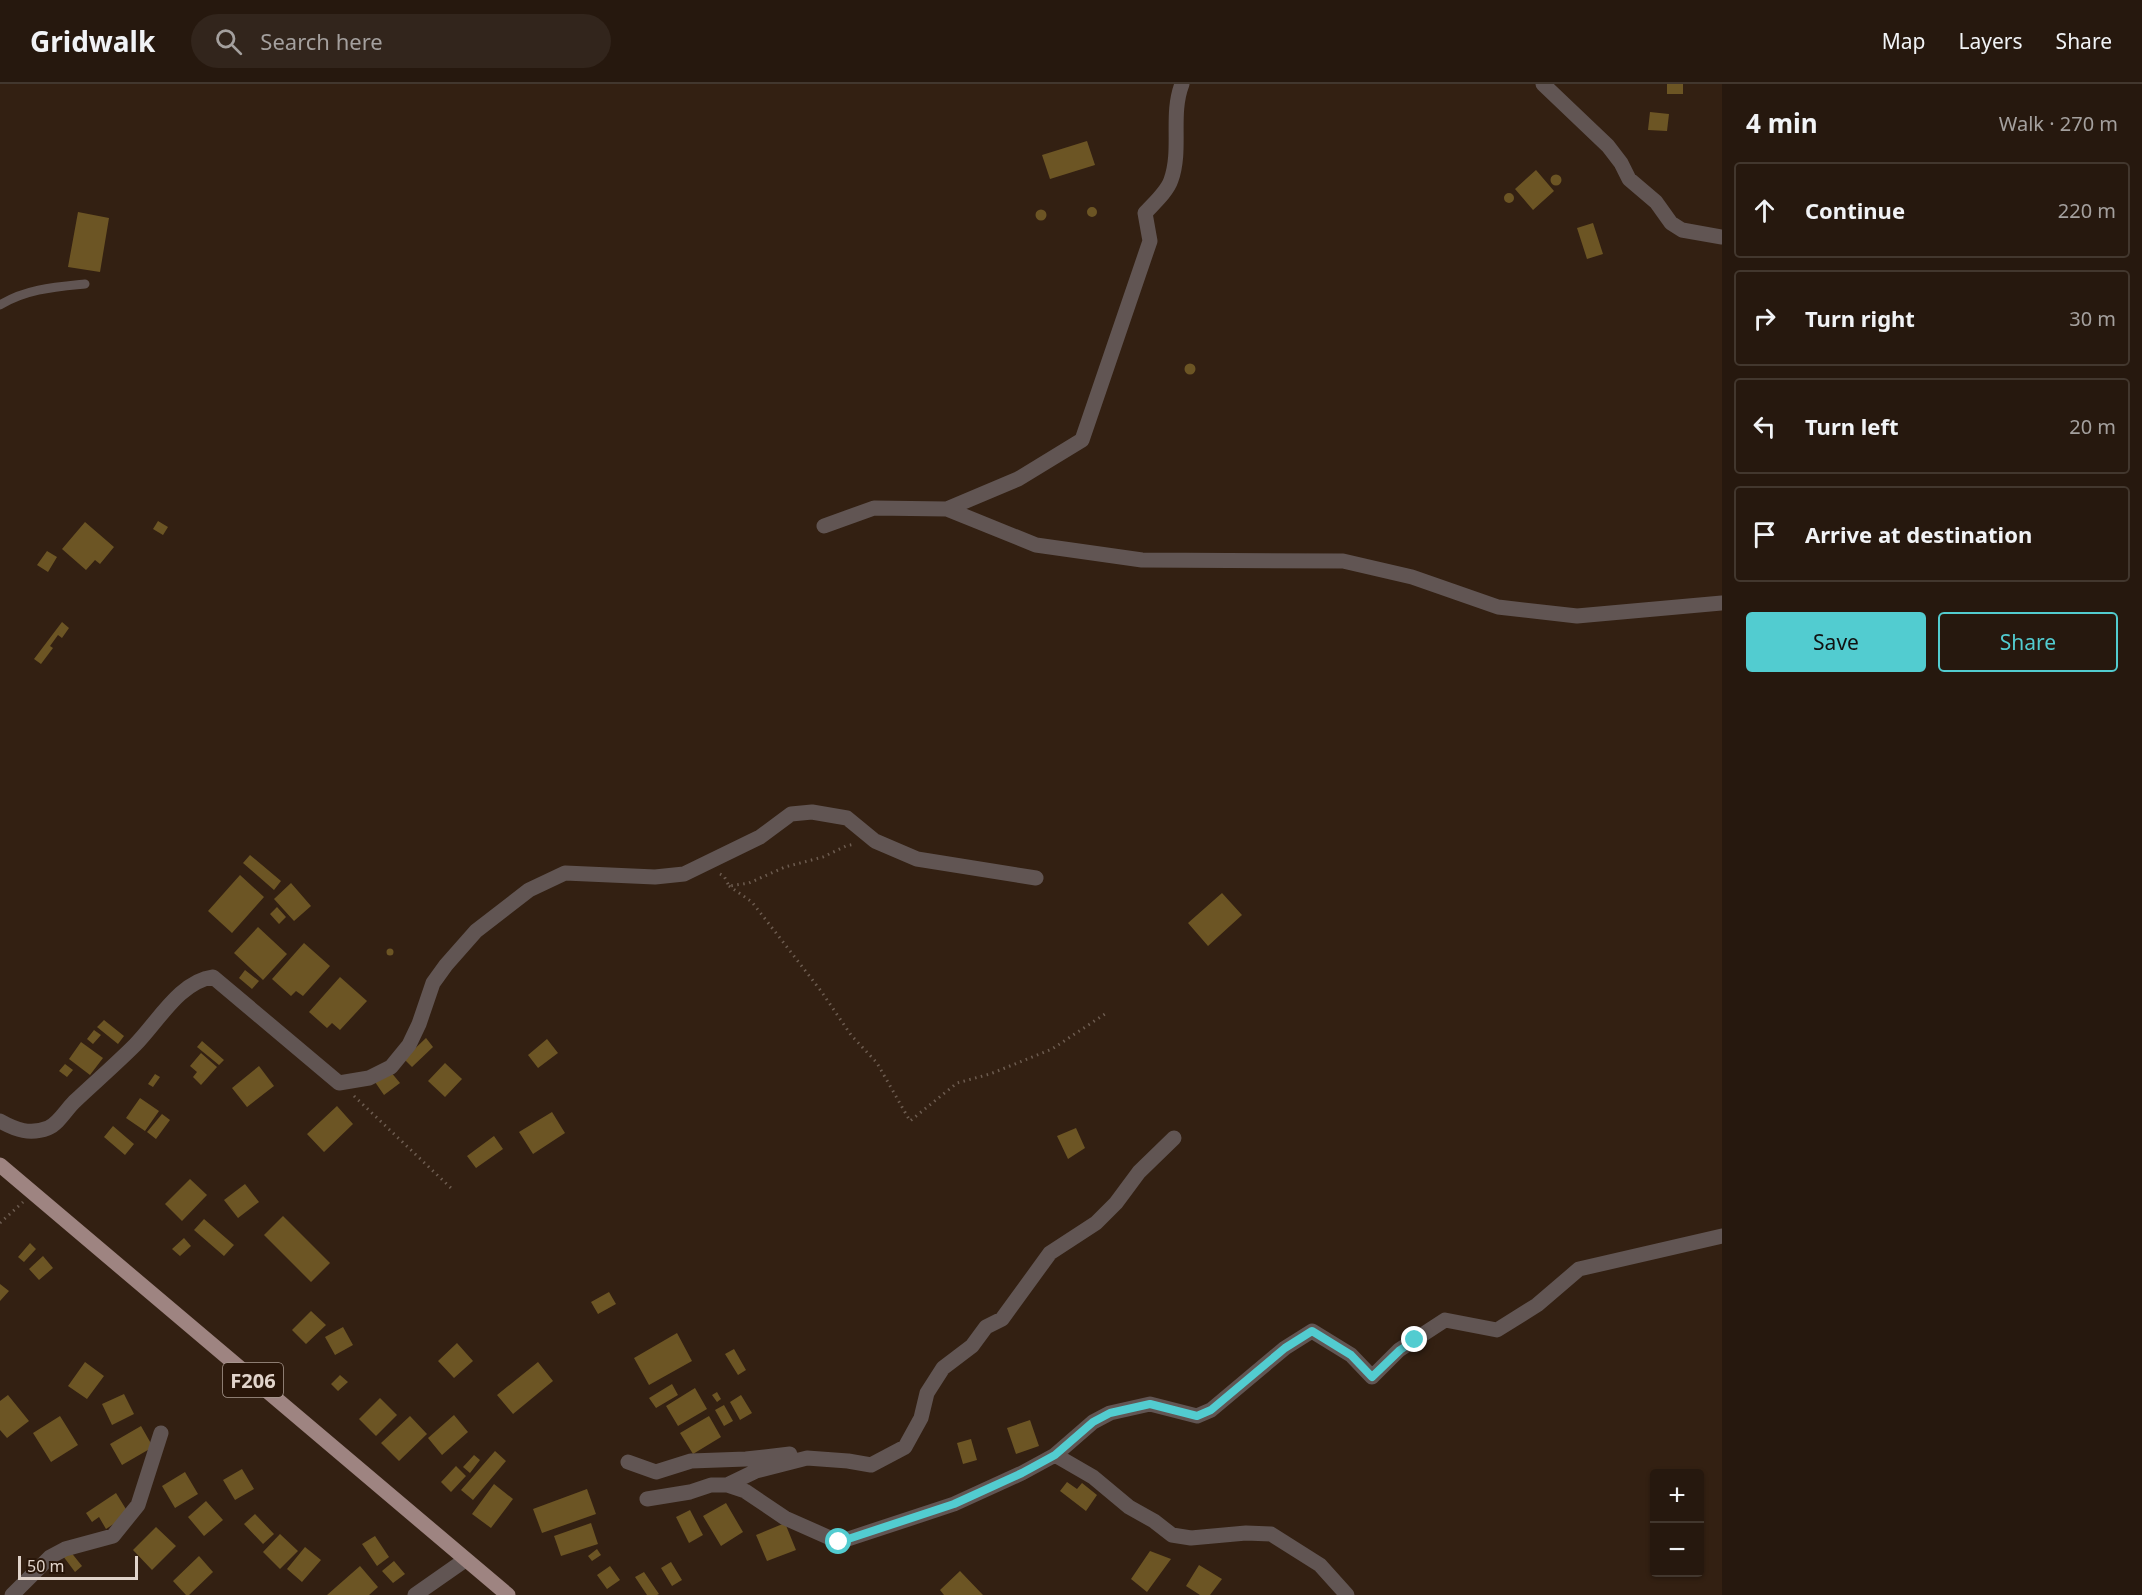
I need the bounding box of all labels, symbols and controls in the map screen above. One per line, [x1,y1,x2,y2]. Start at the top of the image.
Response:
search box [191,14,611,68]
text: Gridwalk [30,22,155,60]
icon: search [212,25,245,58]
text: Search here [260,26,383,56]
text: Map [1882,27,1926,55]
text: Layers [1959,27,2023,55]
text: Share [2056,27,2112,55]
text: 4 min [1746,105,1818,141]
text: Walk · 270 m [1999,110,2118,137]
icon: ahead [1748,194,1781,227]
text: Continue [1805,195,1905,225]
text: 220 m [2058,197,2116,224]
icon: right [1748,302,1781,335]
text: Turn right [1805,303,1915,333]
text: 30 m [2069,305,2116,332]
icon: left [1748,410,1781,443]
text: Turn left [1805,411,1899,441]
text: 20 m [2069,413,2116,440]
icon: arrive [1748,518,1781,551]
text: Arrive at destination [1805,519,2032,549]
button: Save [1746,612,1926,672]
button: Share [1938,612,2118,672]
route end [1401,1326,1427,1352]
road number: F206 [223,1363,283,1397]
map controls [1650,1469,1704,1577]
button: + [1650,1469,1704,1523]
button: − [1650,1523,1704,1577]
route start [825,1528,851,1554]
scale bar [18,1553,138,1580]
text: 50 m [27,1555,64,1577]

